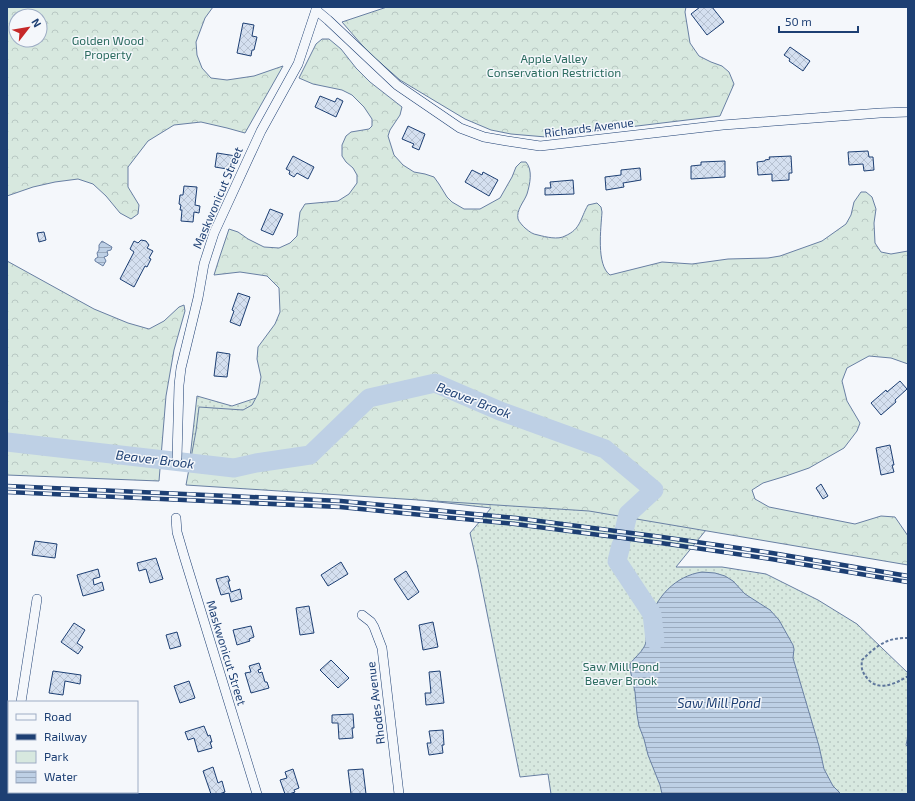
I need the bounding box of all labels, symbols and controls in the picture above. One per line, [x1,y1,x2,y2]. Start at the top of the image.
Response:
north arrow [8,8,48,48]
scale bar [779,8,858,34]
text: 50 m [785,14,812,28]
text: N [29,16,45,29]
park label: Golden Wood Property [72,33,144,61]
park label: Apple Valley Conservation Restriction [487,51,621,79]
street label: Richards Avenue [543,115,634,139]
street label: Maskwonicut Street [189,144,245,251]
water label: Beaver Brook [434,378,514,422]
water label: Beaver Brook [115,446,195,472]
street label: Maskwonicut Street [204,598,250,707]
park label: Saw Mill Pond Beaver Brook [583,659,659,687]
street label: Rhodes Avenue [363,661,387,745]
water label: Saw Mill Pond [677,695,761,711]
legend [8,701,138,793]
text: Road [44,709,72,723]
text: Railway [44,729,88,743]
text: Park [44,749,69,763]
text: Water [44,769,78,783]

